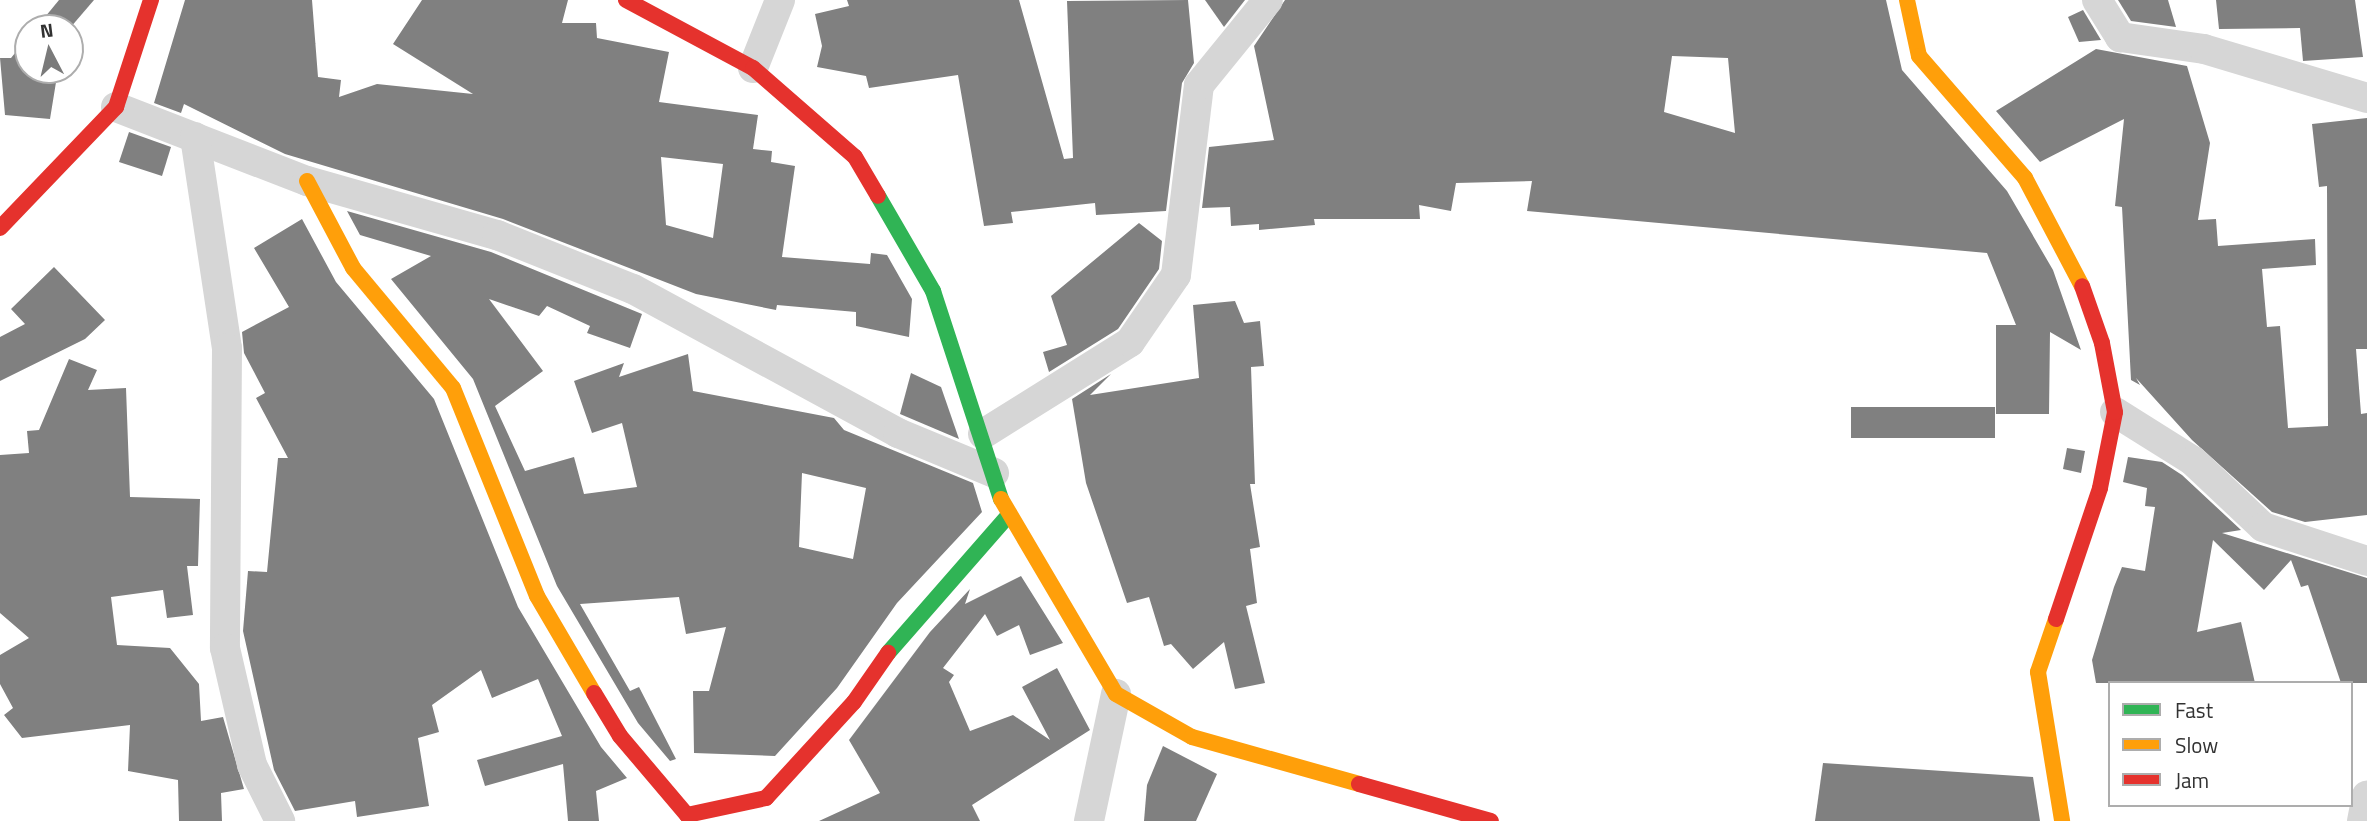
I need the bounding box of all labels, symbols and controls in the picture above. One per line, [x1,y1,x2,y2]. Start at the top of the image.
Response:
north arrow [14,14,84,84]
text: N [38,14,55,45]
legend [2108,681,2353,807]
text: Fast [2175,694,2213,726]
text: Slow [2175,729,2218,761]
text: Jam [2175,764,2209,796]

